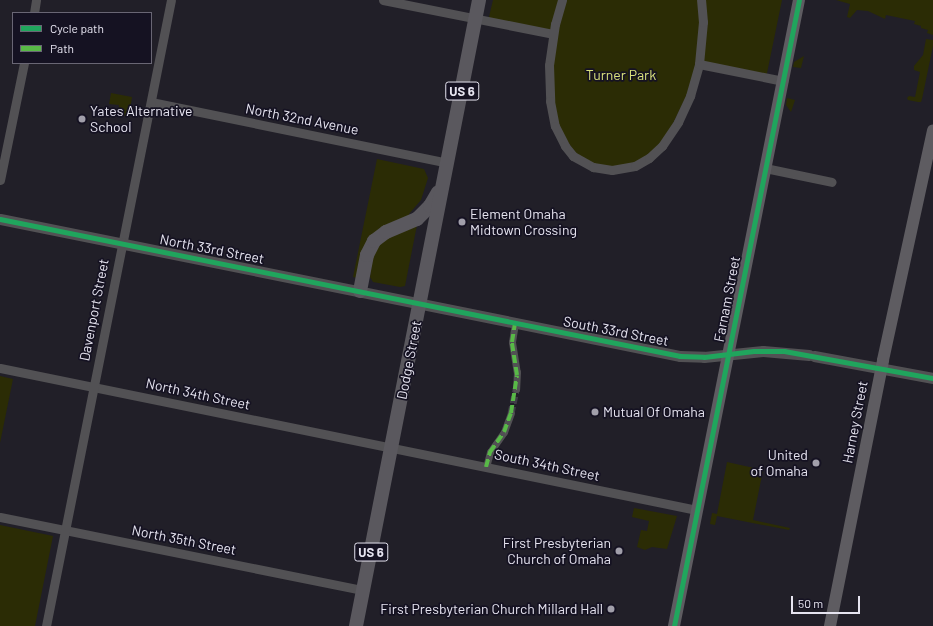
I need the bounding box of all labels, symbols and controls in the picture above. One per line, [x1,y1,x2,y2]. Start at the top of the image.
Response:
legend [12,12,152,64]
text: Cycle path [50,21,104,35]
text: Path [50,41,74,55]
park label: Turner Park [586,67,656,83]
road number: US 6 [445,80,479,102]
street label: North 32nd Avenue [244,100,360,138]
place label: Yates Alternative School [90,103,193,136]
marker: Yates Alternative School [77,114,87,124]
place label: Element Omaha Midtown Crossing [470,206,577,238]
marker: Element Omaha Midtown Crossing [457,217,467,227]
street label: North 33rd Street [158,231,266,267]
street label: Farnam Street [710,255,744,343]
street label: Davenport Street [76,257,112,363]
street label: South 33rd Street [562,313,670,349]
street label: Dodge Street [393,319,425,401]
street label: North 34th Street [144,375,252,413]
street label: Harney Street [839,379,871,465]
place label: Mutual Of Omaha [603,404,705,420]
marker: Mutual Of Omaha [590,407,600,417]
street label: South 34th Street [493,446,601,484]
place label: United of Omaha [751,447,808,480]
marker: United of Omaha [811,458,821,468]
street label: North 35th Street [130,522,238,558]
place label: First Presbyterian Church of Omaha [503,535,611,568]
road number: US 6 [354,541,388,563]
marker: First Presbyterian Church of Omaha [614,546,624,556]
scale bar [793,588,862,614]
text: 50 m [798,596,823,610]
place label: First Presbyterian Church Millard Hall [380,601,603,617]
marker: First Presbyterian Church Millard Hall [606,604,616,614]

